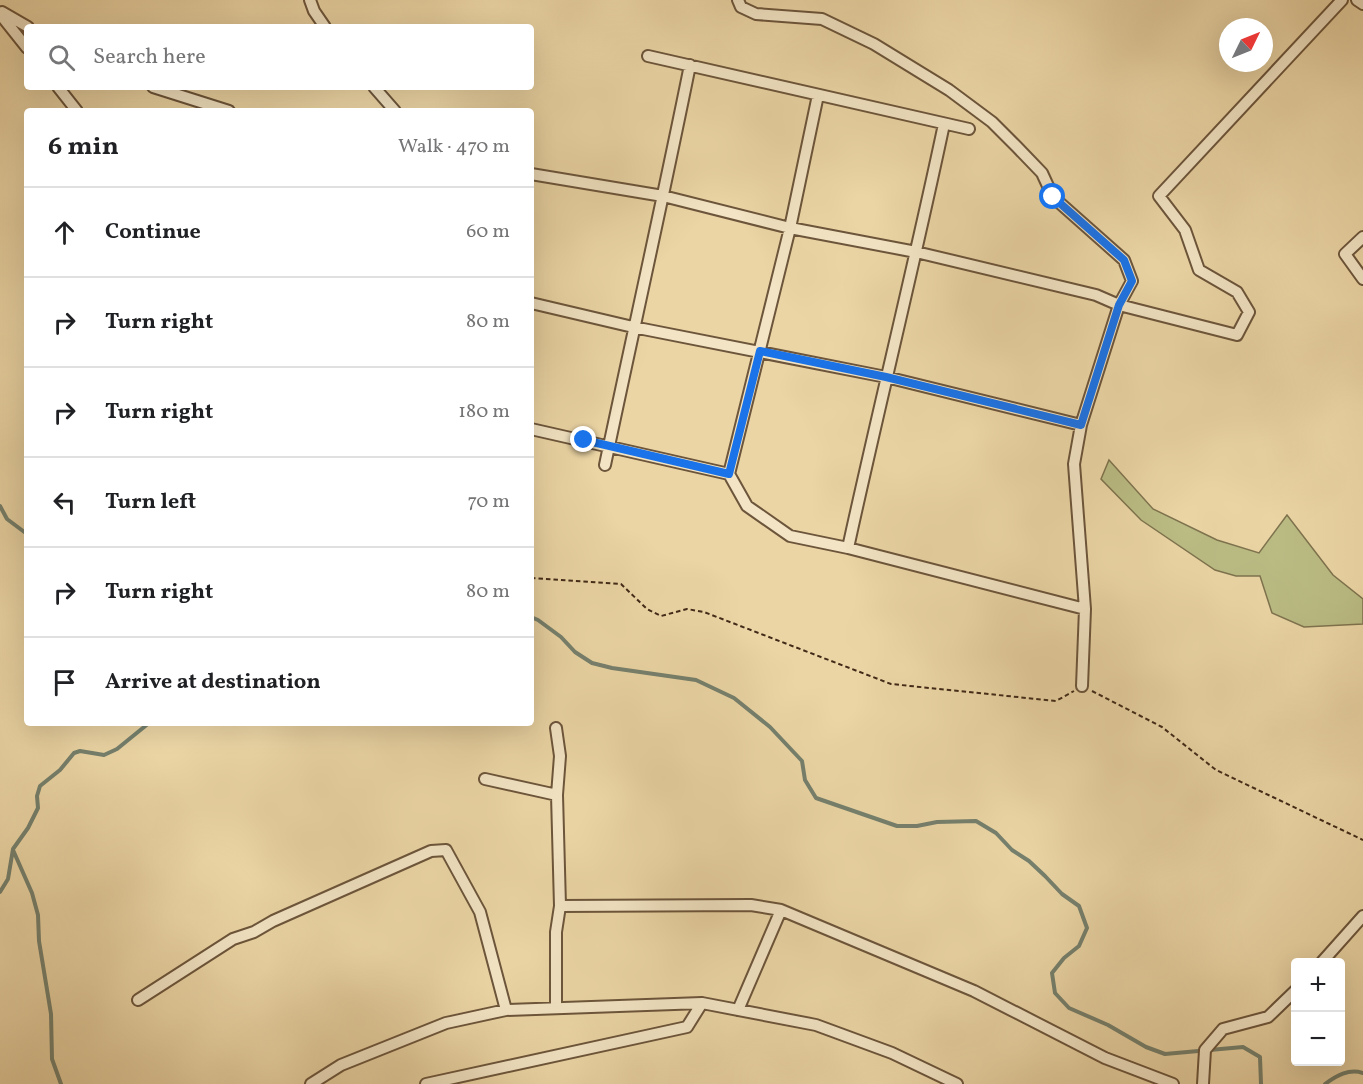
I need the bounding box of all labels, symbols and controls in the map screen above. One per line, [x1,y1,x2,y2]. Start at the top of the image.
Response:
north arrow [1219,18,1273,72]
search box [24,24,534,90]
icon: search [45,41,78,74]
text: Search here [93,42,206,73]
text: 6 min [48,129,119,165]
text: Walk · 470 m [398,133,510,161]
route start [1039,183,1065,209]
icon: ahead [48,216,81,249]
text: Continue [105,217,201,248]
text: 60 m [466,218,510,246]
icon: right [48,306,81,339]
text: Turn right [105,307,213,338]
text: 80 m [466,308,510,336]
icon: right [48,396,81,429]
text: Turn right [105,397,213,428]
text: 180 m [458,398,510,426]
route end [570,426,596,452]
icon: left [48,486,81,519]
text: Turn left [105,487,196,518]
text: 70 m [467,488,510,516]
icon: right [48,576,81,609]
text: Turn right [105,577,213,608]
text: 80 m [466,578,510,606]
icon: arrive [48,666,81,699]
text: Arrive at destination [105,667,321,698]
map controls [1291,958,1345,1066]
button: + [1291,958,1345,1012]
button: − [1291,1012,1345,1066]

